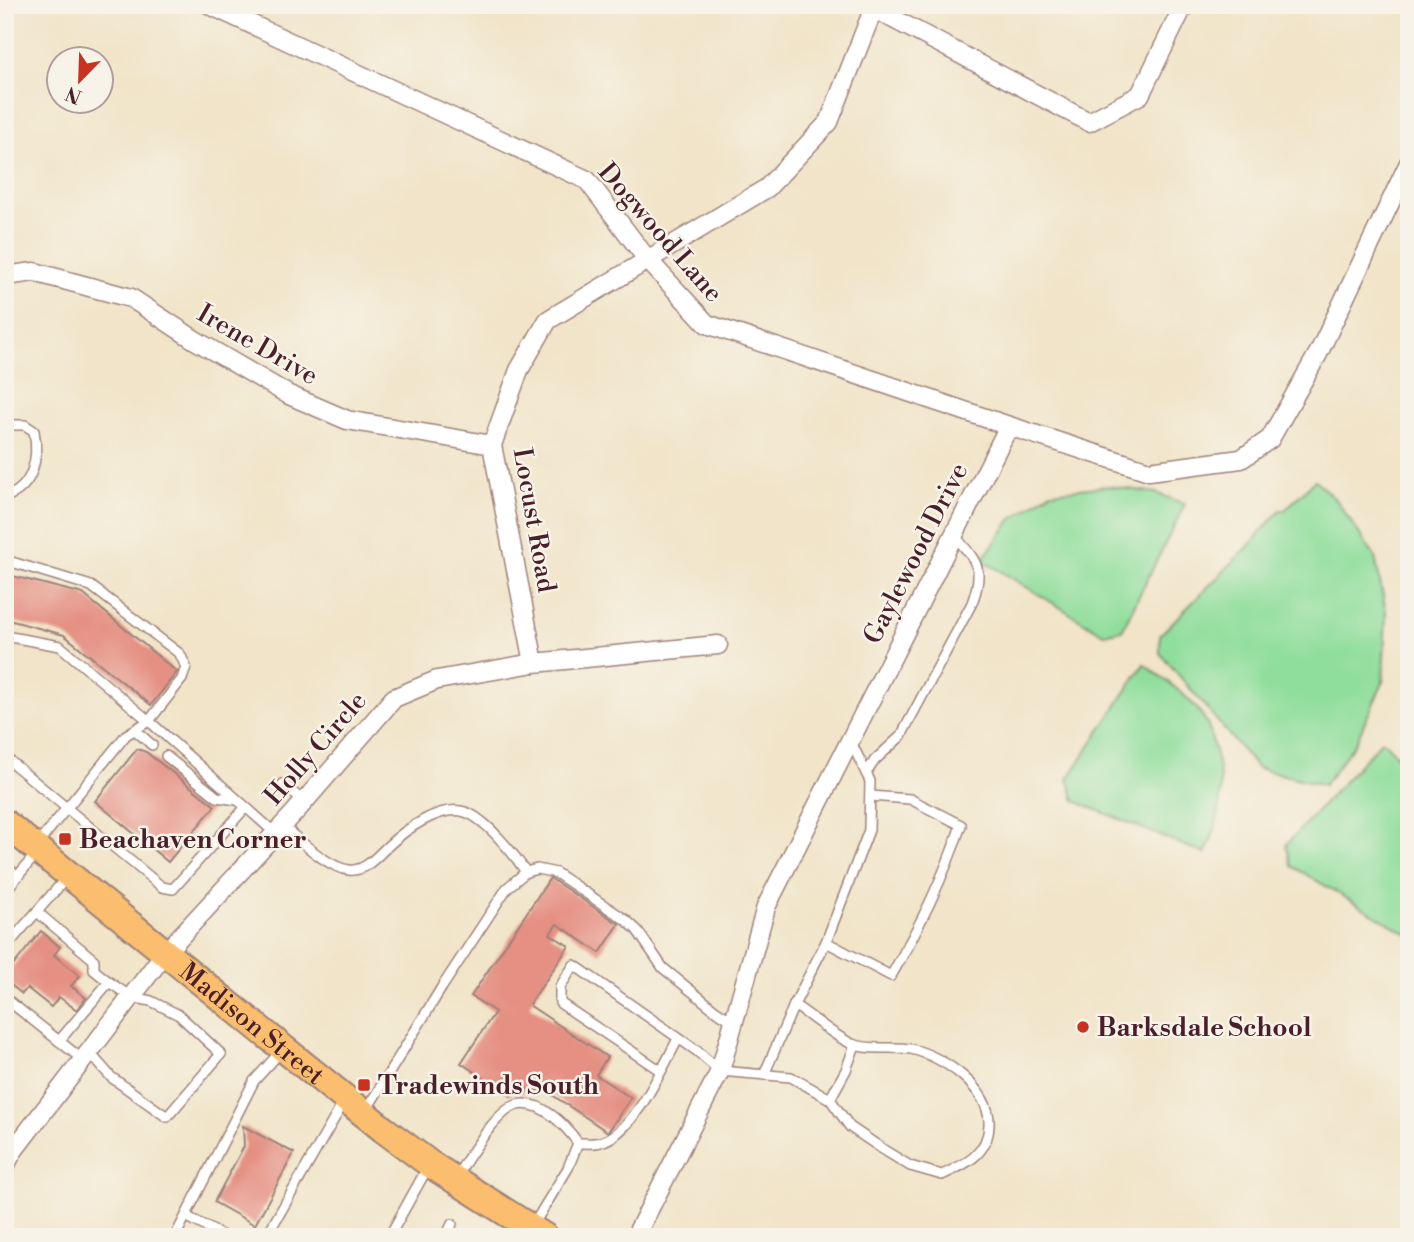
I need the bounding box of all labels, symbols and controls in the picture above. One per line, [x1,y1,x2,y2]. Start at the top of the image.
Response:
north arrow [46,46,116,116]
text: N [62,81,85,109]
street label: Dogwood Lane [591,156,729,309]
street label: Irene Drive [191,297,324,392]
street label: Locust Road [506,445,563,595]
street label: Gaylewood Drive [857,458,975,649]
street label: Holly Circle [258,685,374,812]
place label: Beachaven Corner [79,824,307,856]
marker: Beachaven Corner [57,831,73,847]
street label: Madison Street [173,956,330,1092]
place label: Barksdale School [1097,1012,1312,1044]
marker: Barksdale School [1075,1019,1091,1035]
place label: Tradewinds South [378,1070,599,1102]
marker: Tradewinds South [356,1077,372,1093]

